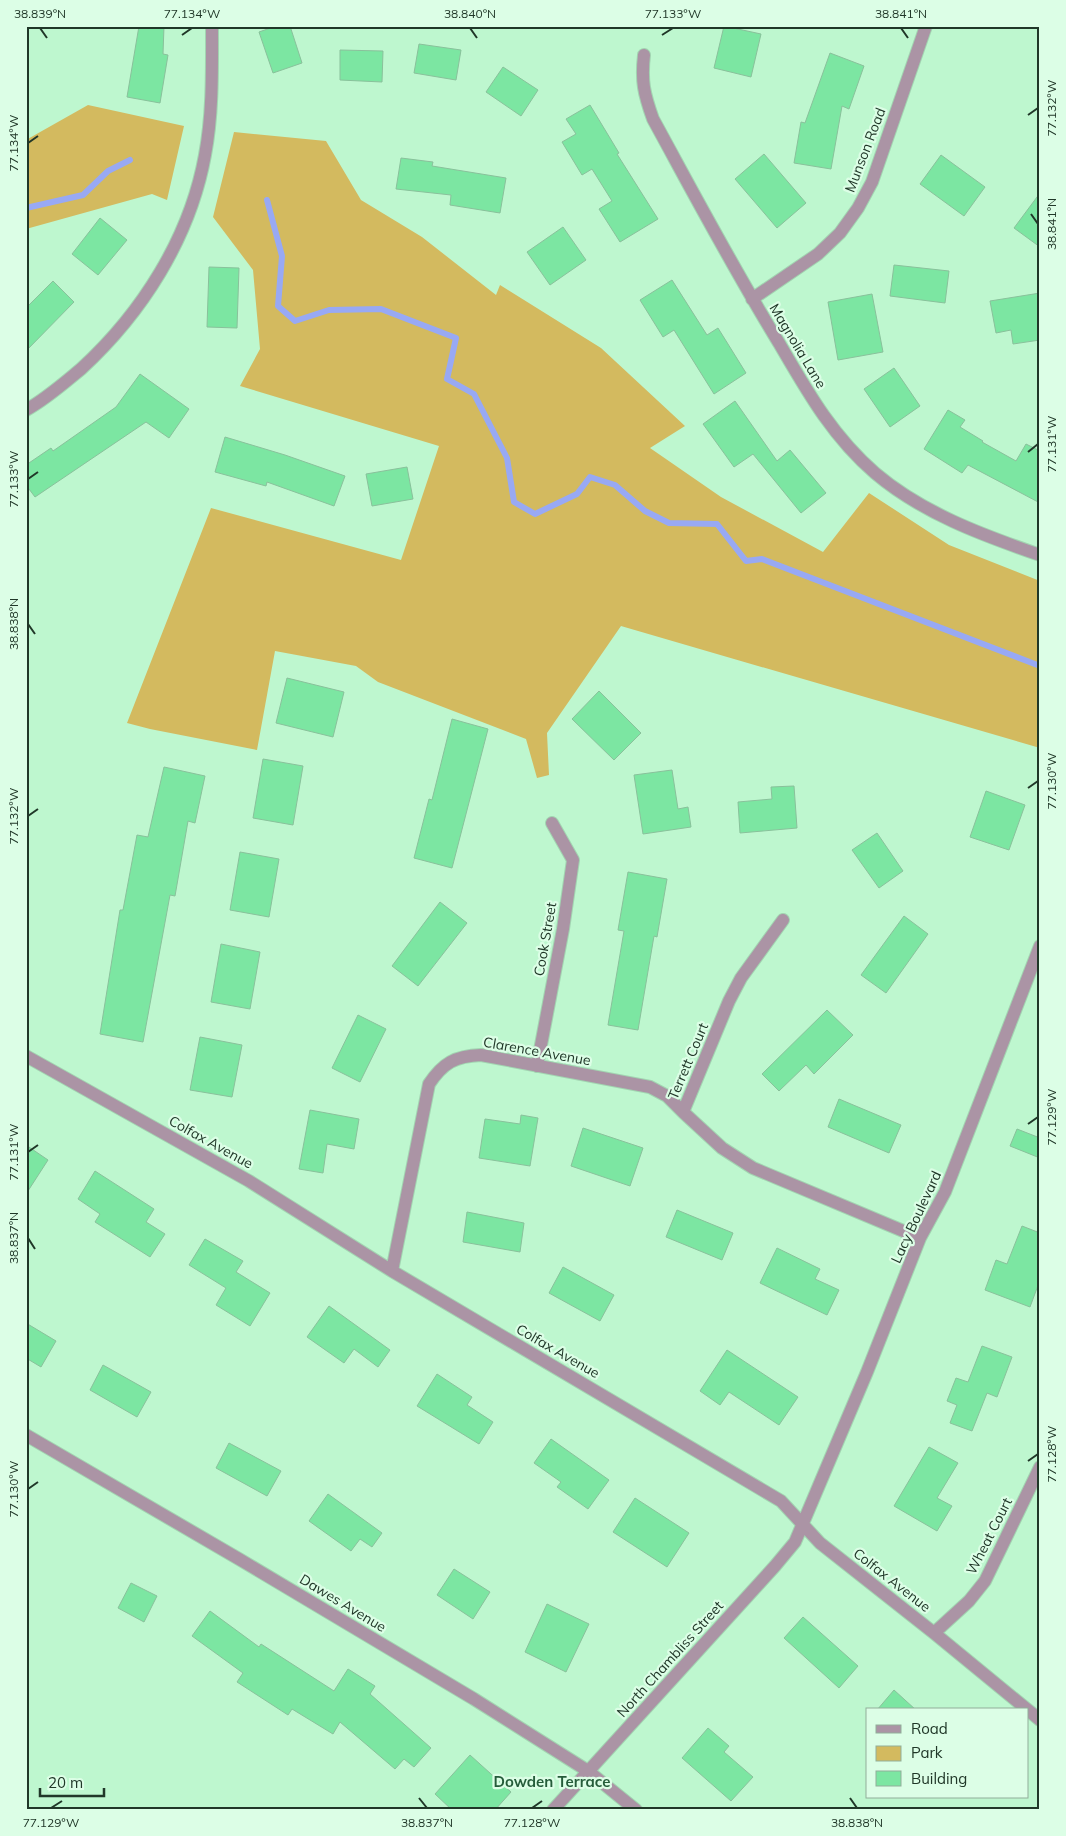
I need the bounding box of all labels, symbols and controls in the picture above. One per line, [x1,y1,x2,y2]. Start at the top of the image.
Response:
text: 38.839°N [14,6,66,21]
text: 77.134°W [164,6,220,21]
text: 38.840°N [444,6,496,21]
text: 77.133°W [645,6,701,21]
text: 38.841°N [875,6,927,21]
text: 77.132°W [1044,80,1059,136]
street label: Munson Road [841,105,889,195]
text: 77.134°W [6,115,21,171]
text: 38.841°N [1044,198,1059,250]
street label: Magnolia Lane [766,300,830,392]
text: 77.131°W [1044,416,1059,472]
text: 77.133°W [6,451,21,507]
text: 38.838°N [6,598,21,650]
text: 77.130°W [1044,753,1059,809]
text: 77.132°W [6,788,21,844]
street label: Cook Street [530,901,560,977]
street label: Terrett Court [664,1020,712,1102]
street label: Clarence Avenue [482,1033,592,1069]
text: 77.129°W [1044,1089,1059,1145]
street label: Colfax Avenue [166,1111,256,1173]
text: 77.131°W [6,1124,21,1180]
street label: Lacy Boulevard [887,1168,945,1266]
text: 38.837°N [6,1212,21,1264]
street label: Colfax Avenue [513,1320,603,1382]
text: 77.128°W [1044,1426,1059,1482]
text: 77.130°W [6,1461,21,1517]
street label: Wheat Court [962,1494,1016,1577]
street label: Colfax Avenue [850,1544,934,1616]
street label: Dawes Avenue [296,1570,390,1636]
street label: North Chambliss Street [613,1597,727,1721]
legend [866,1708,1028,1798]
text: Road [911,1719,948,1738]
text: Park [911,1743,943,1762]
scale bar [40,1766,104,1798]
text: Building [911,1769,967,1788]
district label: Dowden Terrace [494,1772,610,1791]
text: 20 m [48,1773,83,1792]
text: 77.129°W [23,1815,79,1830]
text: 38.837°N [401,1815,453,1830]
text: 77.128°W [504,1815,560,1830]
text: 38.838°N [831,1815,883,1830]

